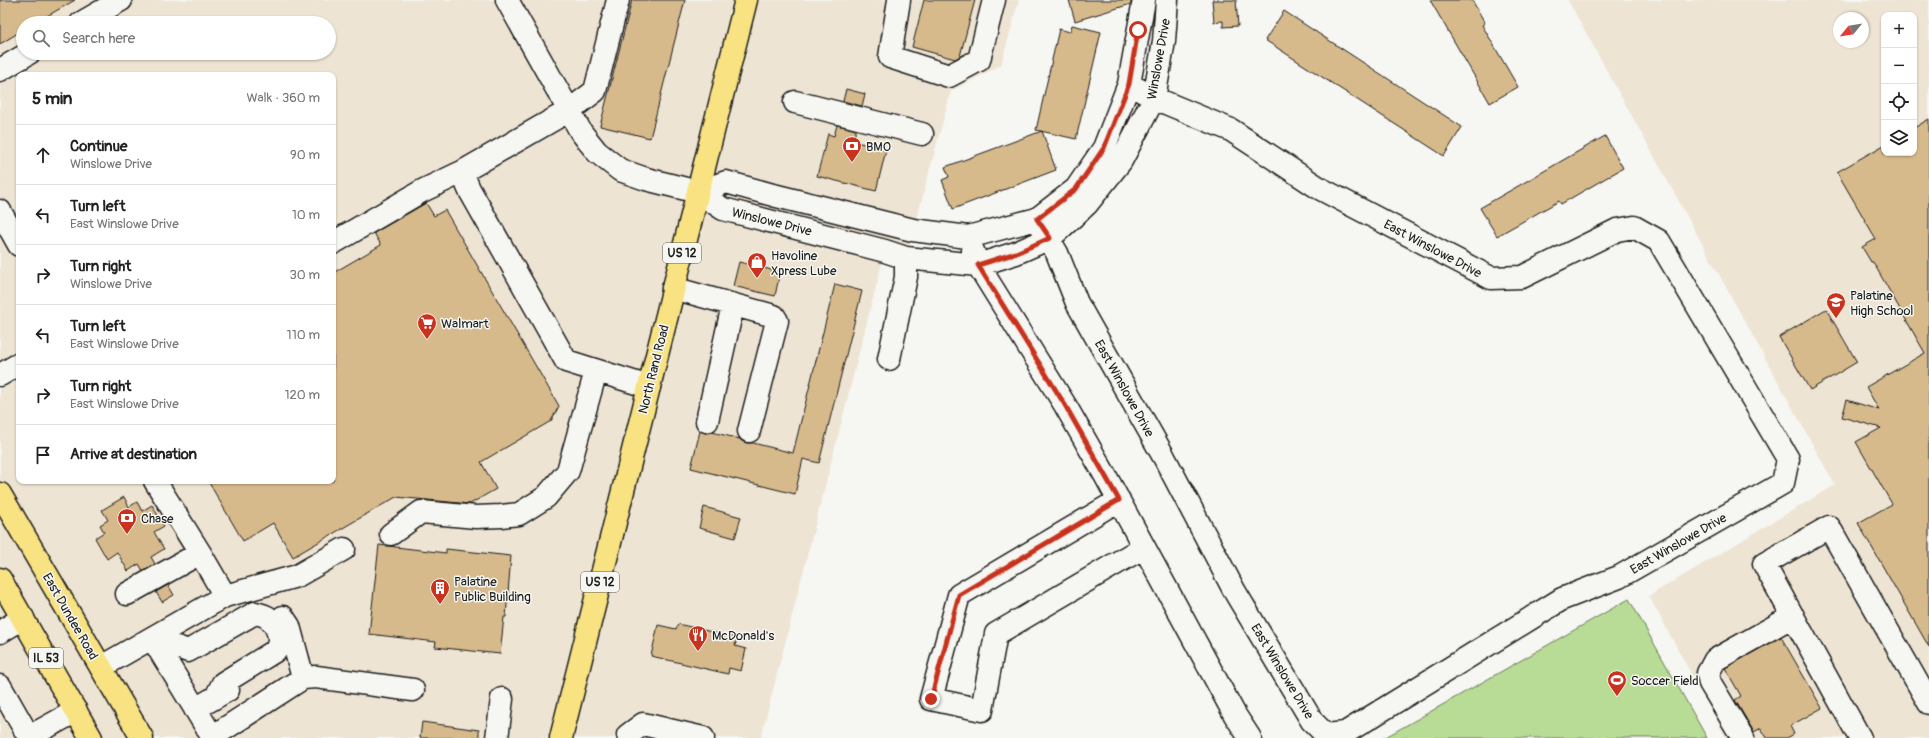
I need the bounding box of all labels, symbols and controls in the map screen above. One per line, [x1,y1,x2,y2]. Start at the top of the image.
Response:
north arrow [1833,12,1869,48]
map controls [1881,12,1917,156]
button: + [1881,12,1917,48]
search box [16,16,336,60]
street label: Winslowe Drive [1144,17,1174,101]
route start [1129,21,1147,39]
icon: search [30,27,52,49]
text: Search here [62,29,135,48]
button: − [1881,48,1917,84]
button: locate [1881,84,1917,120]
text: 5 min [32,88,72,109]
text: Walk · 360 m [246,90,320,106]
button: layers [1881,120,1917,156]
bank icon: BMO [841,135,863,163]
text: Continue [70,137,128,156]
place label: BMO [866,139,891,155]
icon: ahead [32,144,54,166]
text: 90 m [290,147,320,163]
text: Winslowe Drive [70,156,152,172]
text: Turn left [70,197,126,216]
icon: left [32,204,54,226]
street label: Winslowe Drive [730,204,814,240]
text: 10 m [292,207,320,223]
text: East Winslowe Drive [70,216,179,232]
street label: East Winslowe Drive [1381,216,1485,282]
road number: US 12 [663,243,701,263]
place label: Havoline Xpress Lube [771,248,837,279]
shop icon: Havoline Xpress Lube [746,251,768,279]
text: Turn right [70,257,131,276]
icon: right [32,264,54,286]
text: 30 m [290,267,320,283]
text: Winslowe Drive [70,276,152,292]
place label: Palatine High School [1850,288,1913,319]
school or university icon: Palatine High School [1825,291,1847,319]
supermarket icon: Walmart [416,312,438,340]
place label: Walmart [441,316,489,332]
text: Turn left [70,317,126,336]
street label: North Rand Road [635,323,673,415]
icon: left [32,324,54,346]
text: 110 m [287,327,320,343]
text: East Winslowe Drive [70,336,179,352]
street label: East Winslowe Drive [1091,337,1158,440]
text: Turn right [70,377,131,396]
icon: right [32,384,54,406]
text: 120 m [284,387,320,403]
text: East Winslowe Drive [70,396,179,412]
icon: arrive [32,444,54,466]
text: Arrive at destination [70,445,197,464]
bank icon: Chase [116,507,138,535]
street label: East Winslowe Drive [1627,509,1730,578]
place label: Chase [141,511,174,527]
street label: East Dundee Road [39,570,101,663]
road number: US 12 [581,572,619,592]
place label: Palatine Public Building [454,574,531,605]
building icon: Palatine Public Building [429,577,451,605]
street label: East Winslowe Drive [1247,621,1317,723]
restaurant icon: McDonald's [687,624,709,652]
place label: McDonald's [712,628,774,644]
road number: IL 53 [29,648,63,668]
sports icon: Soccer Field [1606,669,1628,697]
place label: Soccer Field [1631,673,1699,689]
route end [922,690,940,708]

